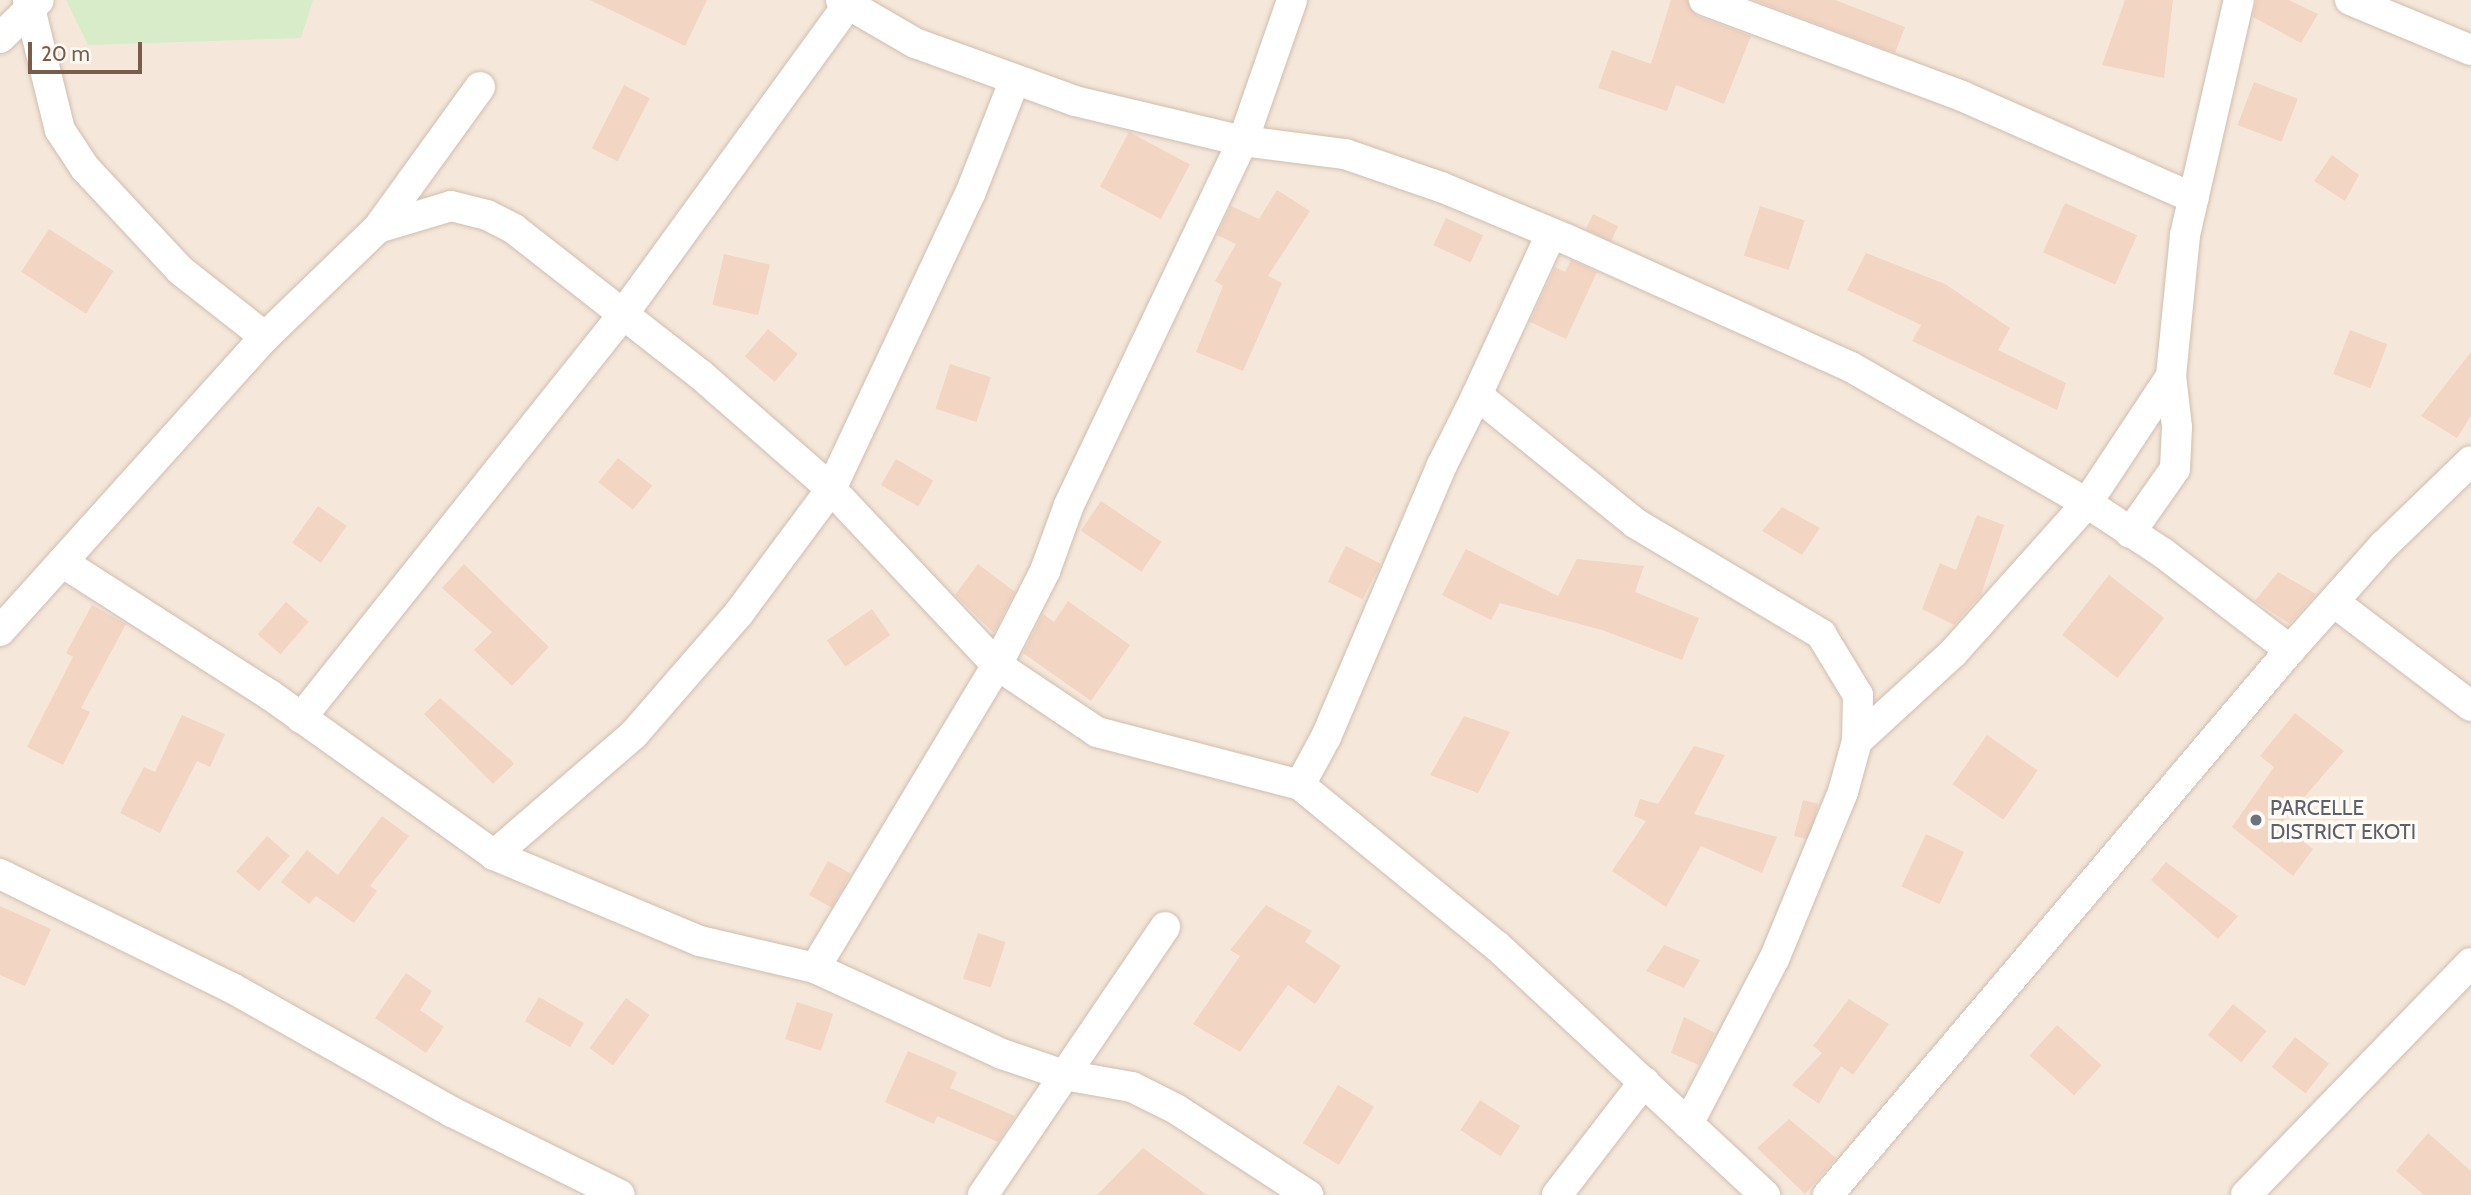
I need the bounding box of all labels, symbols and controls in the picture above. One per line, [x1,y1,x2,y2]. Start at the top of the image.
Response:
scale bar [32,28,145,72]
text: 20 m [41,41,90,66]
place label: PARCELLE DISTRICT EKOTI [2270,795,2416,845]
marker: PARCELLE DISTRICT EKOTI [2248,812,2264,828]

